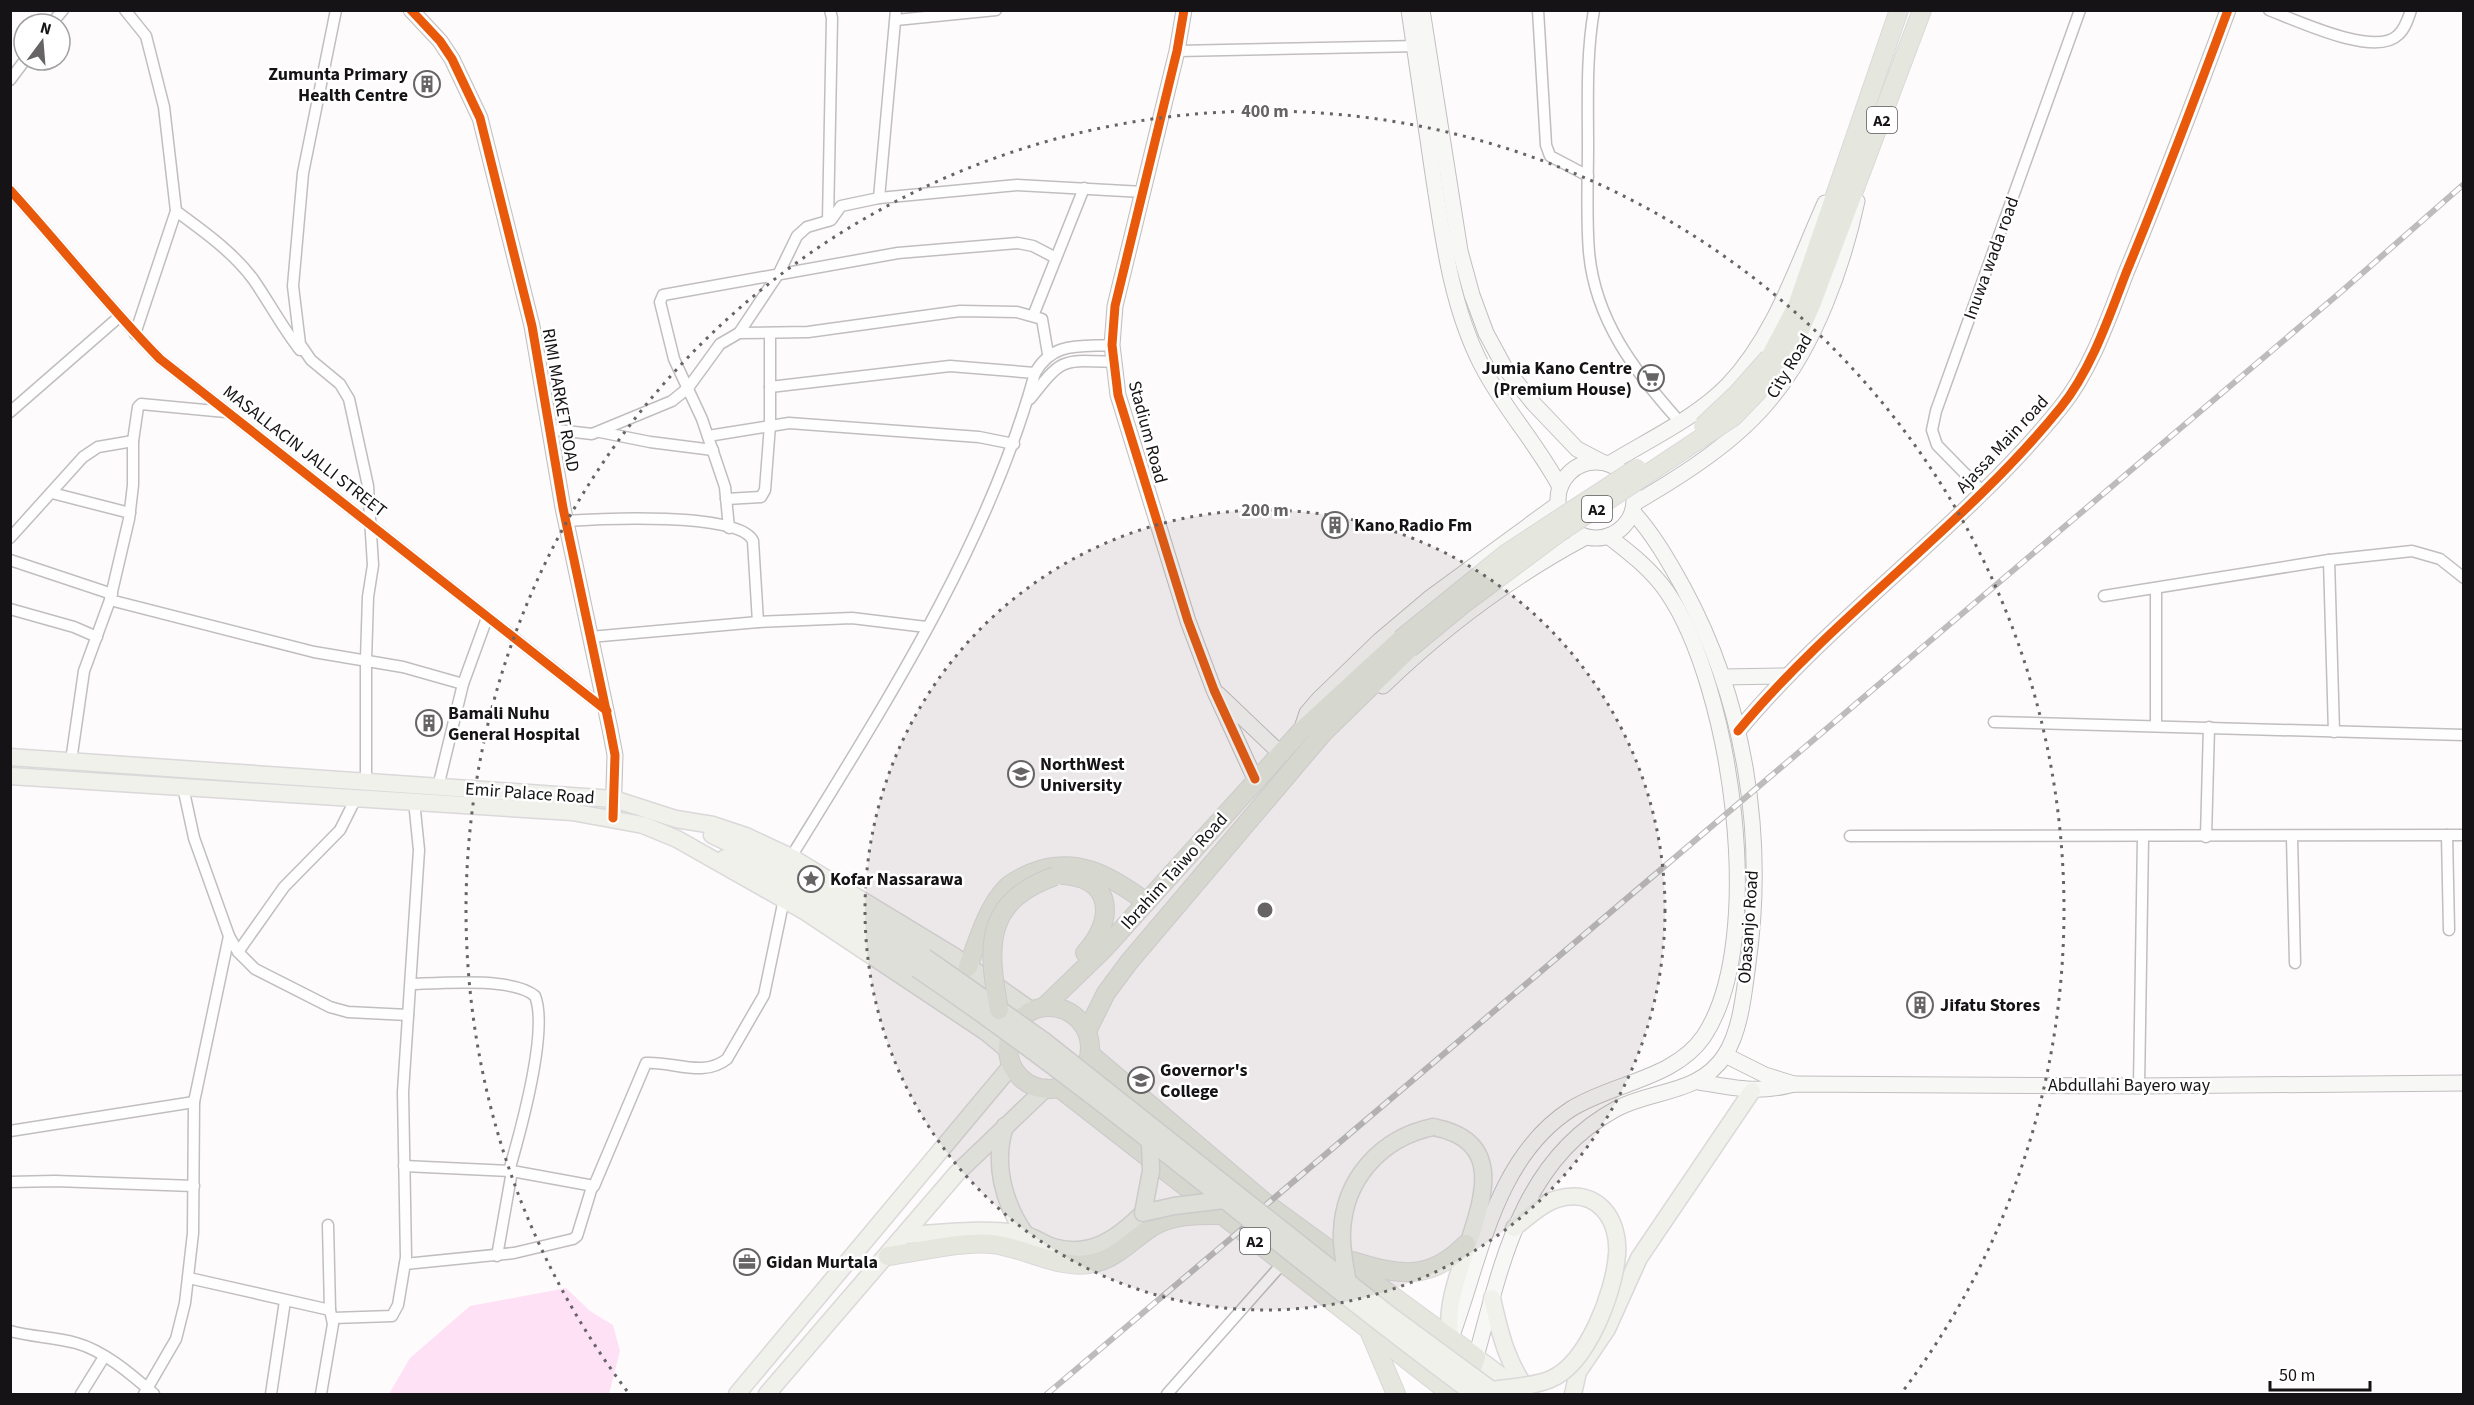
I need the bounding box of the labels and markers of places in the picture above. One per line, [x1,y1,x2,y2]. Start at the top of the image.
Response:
place label: Zumunta Primary Health Centre [268,62,409,108]
building icon: Zumunta Primary Health Centre [412,69,442,99]
place label: Jumia Kano Centre (Premium House) [1481,356,1632,402]
supermarket icon: Jumia Kano Centre (Premium House) [1636,363,1666,393]
building icon: Kano Radio Fm [1320,510,1350,540]
place label: Kano Radio Fm [1354,513,1472,538]
place label: Bamali Nuhu General Hospital [448,701,580,747]
building icon: Bamali Nuhu General Hospital [414,708,444,738]
place label: NorthWest University [1040,752,1125,798]
school or university icon: NorthWest University [1006,759,1036,789]
place icon: Kofar Nassarawa [796,864,826,894]
place label: Kofar Nassarawa [830,867,963,892]
centre of rings [1255,900,1275,920]
building icon: Jifatu Stores [1905,990,1935,1020]
place label: Jifatu Stores [1940,993,2040,1018]
place label: Governor's College [1160,1058,1248,1104]
school or university icon: Governor's College [1126,1065,1156,1095]
office icon: Gidan Murtala [732,1247,762,1277]
place label: Gidan Murtala [766,1250,878,1275]

